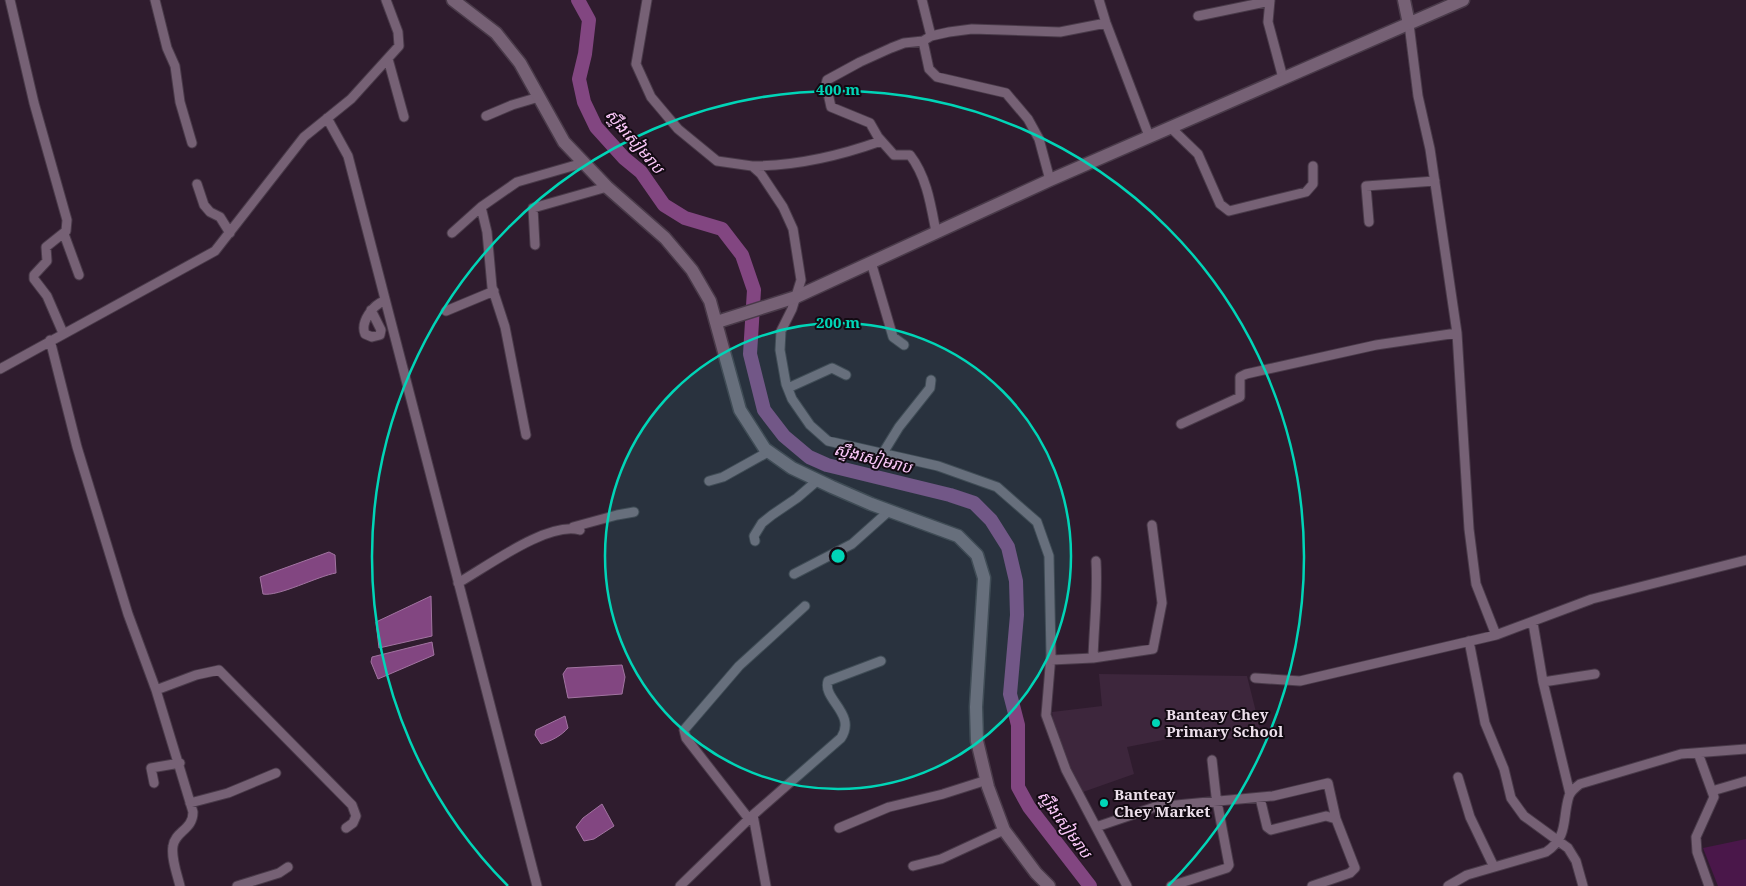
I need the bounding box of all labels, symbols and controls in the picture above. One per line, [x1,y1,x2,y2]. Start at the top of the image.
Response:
text: 400 m [816,79,860,99]
water label: ស្ទឹងសៀមរាប [601,104,670,180]
text: 200 m [816,312,860,332]
water label: ស្ទឹងសៀមរាប [832,438,916,479]
centre of rings [829,547,847,565]
place label: Banteay Chey Primary School [1166,704,1284,741]
marker: Banteay Chey Primary School [1150,717,1162,729]
place label: Banteay Chey Market [1114,784,1210,821]
water label: ស្ទឹងសៀមរាប [1033,785,1098,864]
marker: Banteay Chey Market [1098,797,1110,809]

